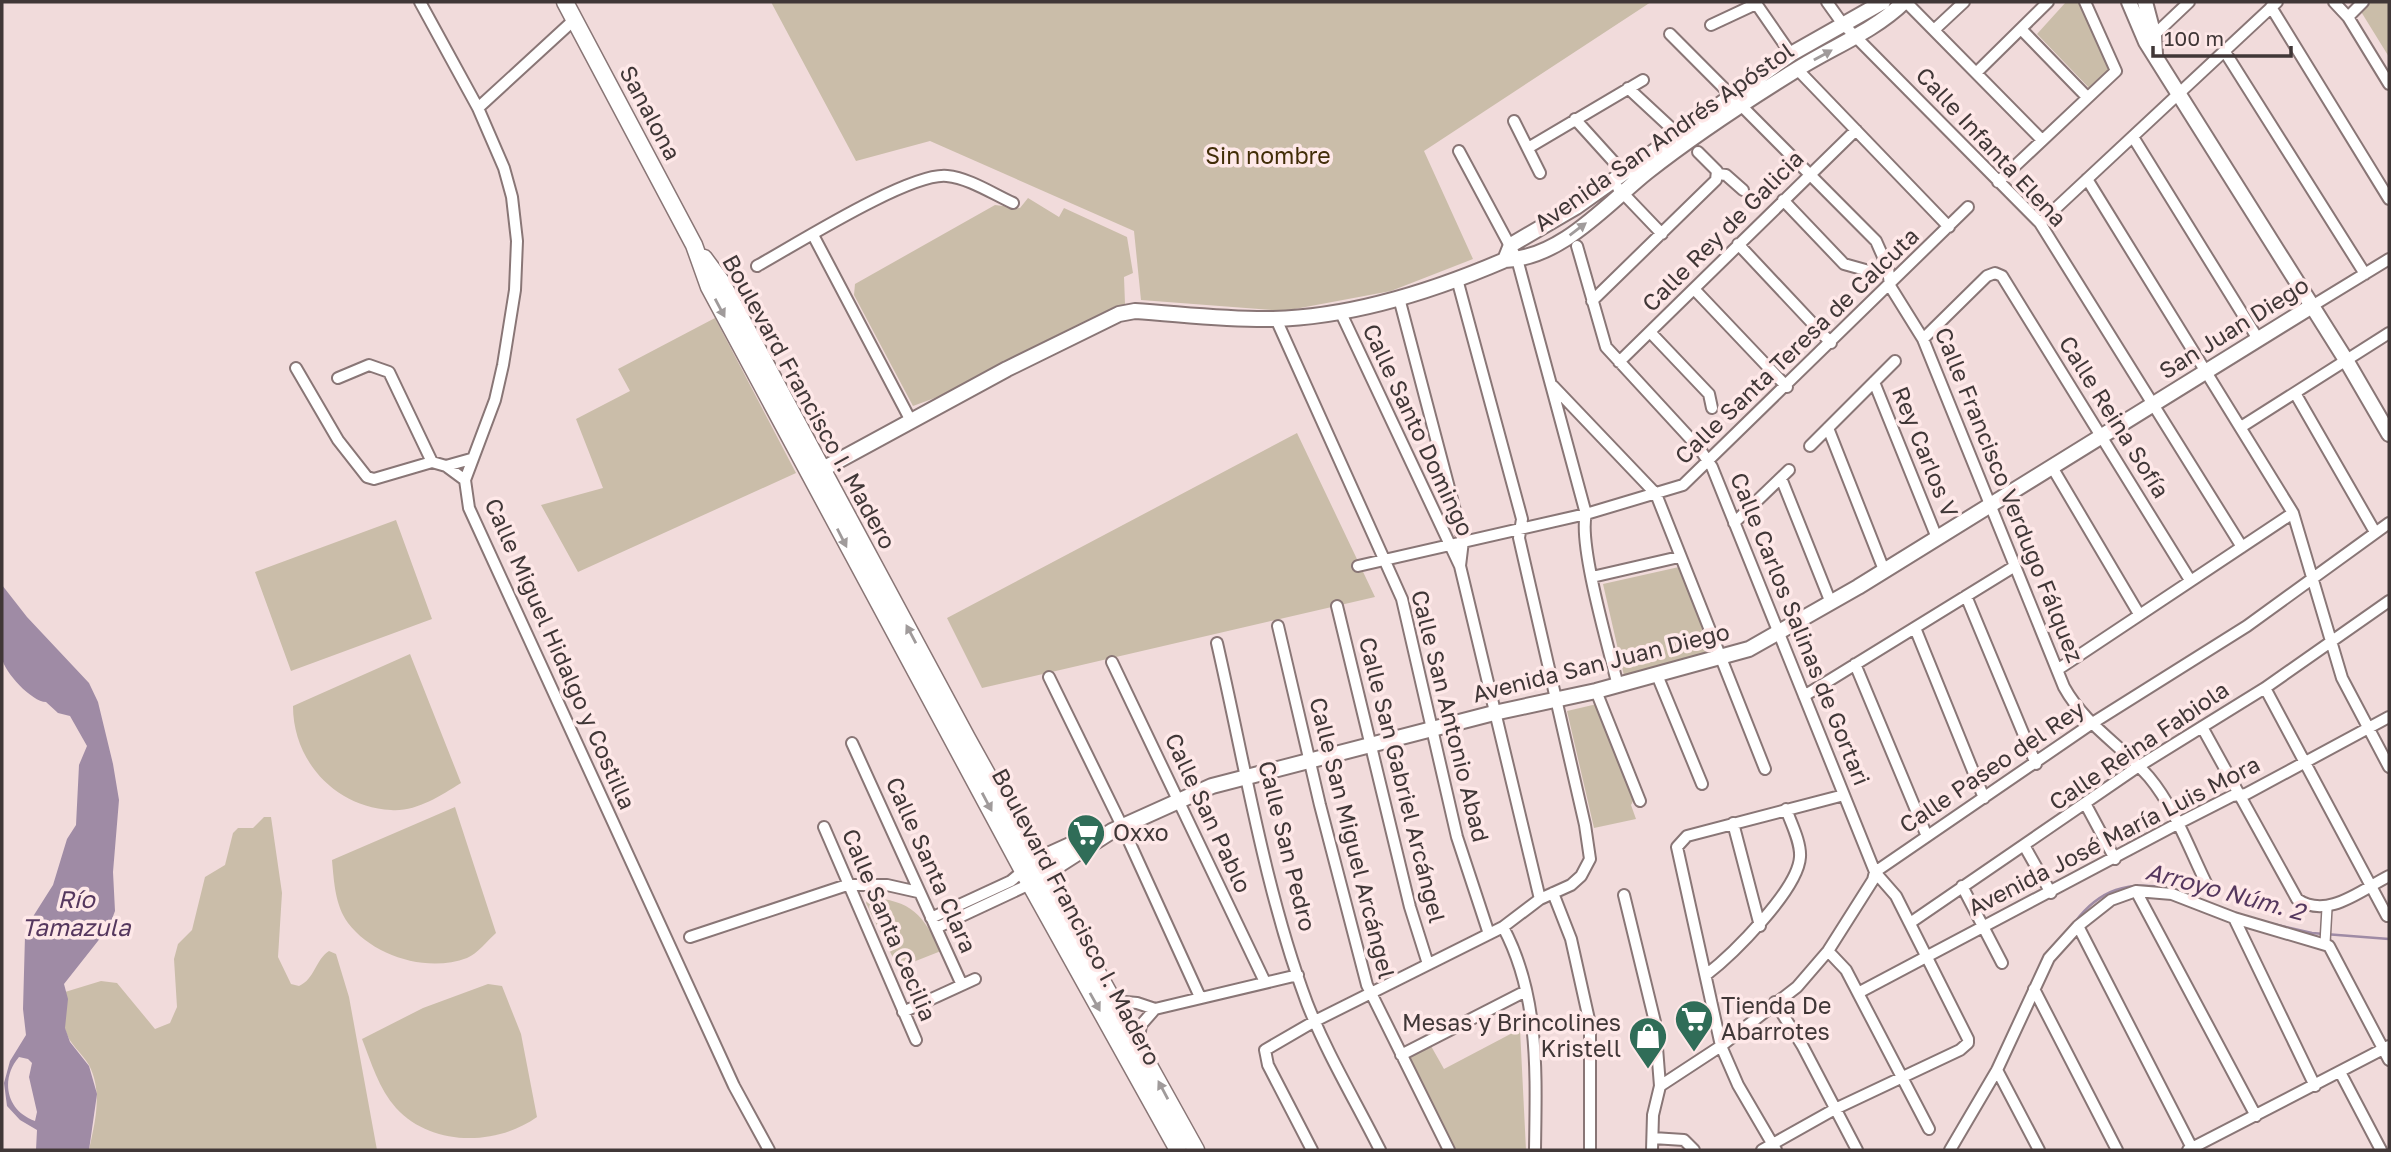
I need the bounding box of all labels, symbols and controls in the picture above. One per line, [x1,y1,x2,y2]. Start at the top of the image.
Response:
scale bar [2153,14,2291,58]
text: 100 m [2164,25,2224,51]
street label: Avenida San Andrés Apóstol [1528,36,1799,237]
one-way arrow [1813,49,1832,61]
street label: Sanalona [614,61,687,165]
street label: Calle Infanta Elena [1911,61,2073,232]
park label: Sin nombre [1205,141,1331,169]
street label: Calle Rey de Galicia [1636,144,1809,317]
street label: Calle Santa Teresa de Calcuta [1669,221,1924,469]
one-way arrow [1568,222,1587,236]
street label: Boulevard Francisco I. Madero [717,249,903,554]
street label: San Juan Diego [2154,270,2313,384]
one-way arrow [714,298,726,318]
street label: Calle Santo Domingo [1357,319,1480,540]
street label: Calle Francisco Verdugo Fálquez [1930,323,2090,666]
street label: Calle Reina Sofía [2054,330,2176,503]
street label: Rey Carlos V [1887,382,1965,521]
street label: Calle Carlos Salinas de Gortari [1725,468,1877,789]
street label: Calle Miguel Hidalgo y Costilla [479,494,642,814]
one-way arrow [836,528,847,548]
street label: Calle San Antonio Abad [1406,587,1496,845]
street label: Avenida San Juan Diego [1469,617,1732,708]
one-way arrow [905,624,916,644]
street label: Calle San Gabriel Arcángel [1354,634,1452,926]
street label: Calle Reina Fabiola [2043,675,2234,816]
street label: Calle San Miguel Arcángel [1304,694,1402,981]
street label: Calle Paseo del Rey [1894,694,2089,838]
street label: Calle San Pablo [1160,728,1258,897]
street label: Avenida José María Luis Mora [1963,749,2264,921]
street label: Calle San Pedro [1253,758,1323,934]
street label: Boulevard Francisco I. Madero [987,763,1167,1070]
street label: Calle Santa Clara [881,772,983,957]
one-way arrow [980,792,992,812]
supermarket icon: Oxxo [1065,812,1107,867]
place label: Oxxo [1113,818,1169,846]
street label: Calle Santa Cecilia [837,824,943,1025]
water label: Arroyo Núm. 2 [2143,855,2310,927]
water label: Río Tamazula [21,884,132,941]
place label: Tienda De Abarrotes [1721,991,1831,1045]
one-way arrow [1089,992,1101,1011]
supermarket icon: Tienda De Abarrotes [1673,998,1715,1053]
place label: Mesas y Brincolines Kristell [1402,1008,1621,1062]
shop icon: Mesas y Brincolines Kristell [1627,1015,1669,1070]
one-way arrow [1158,1080,1169,1100]

